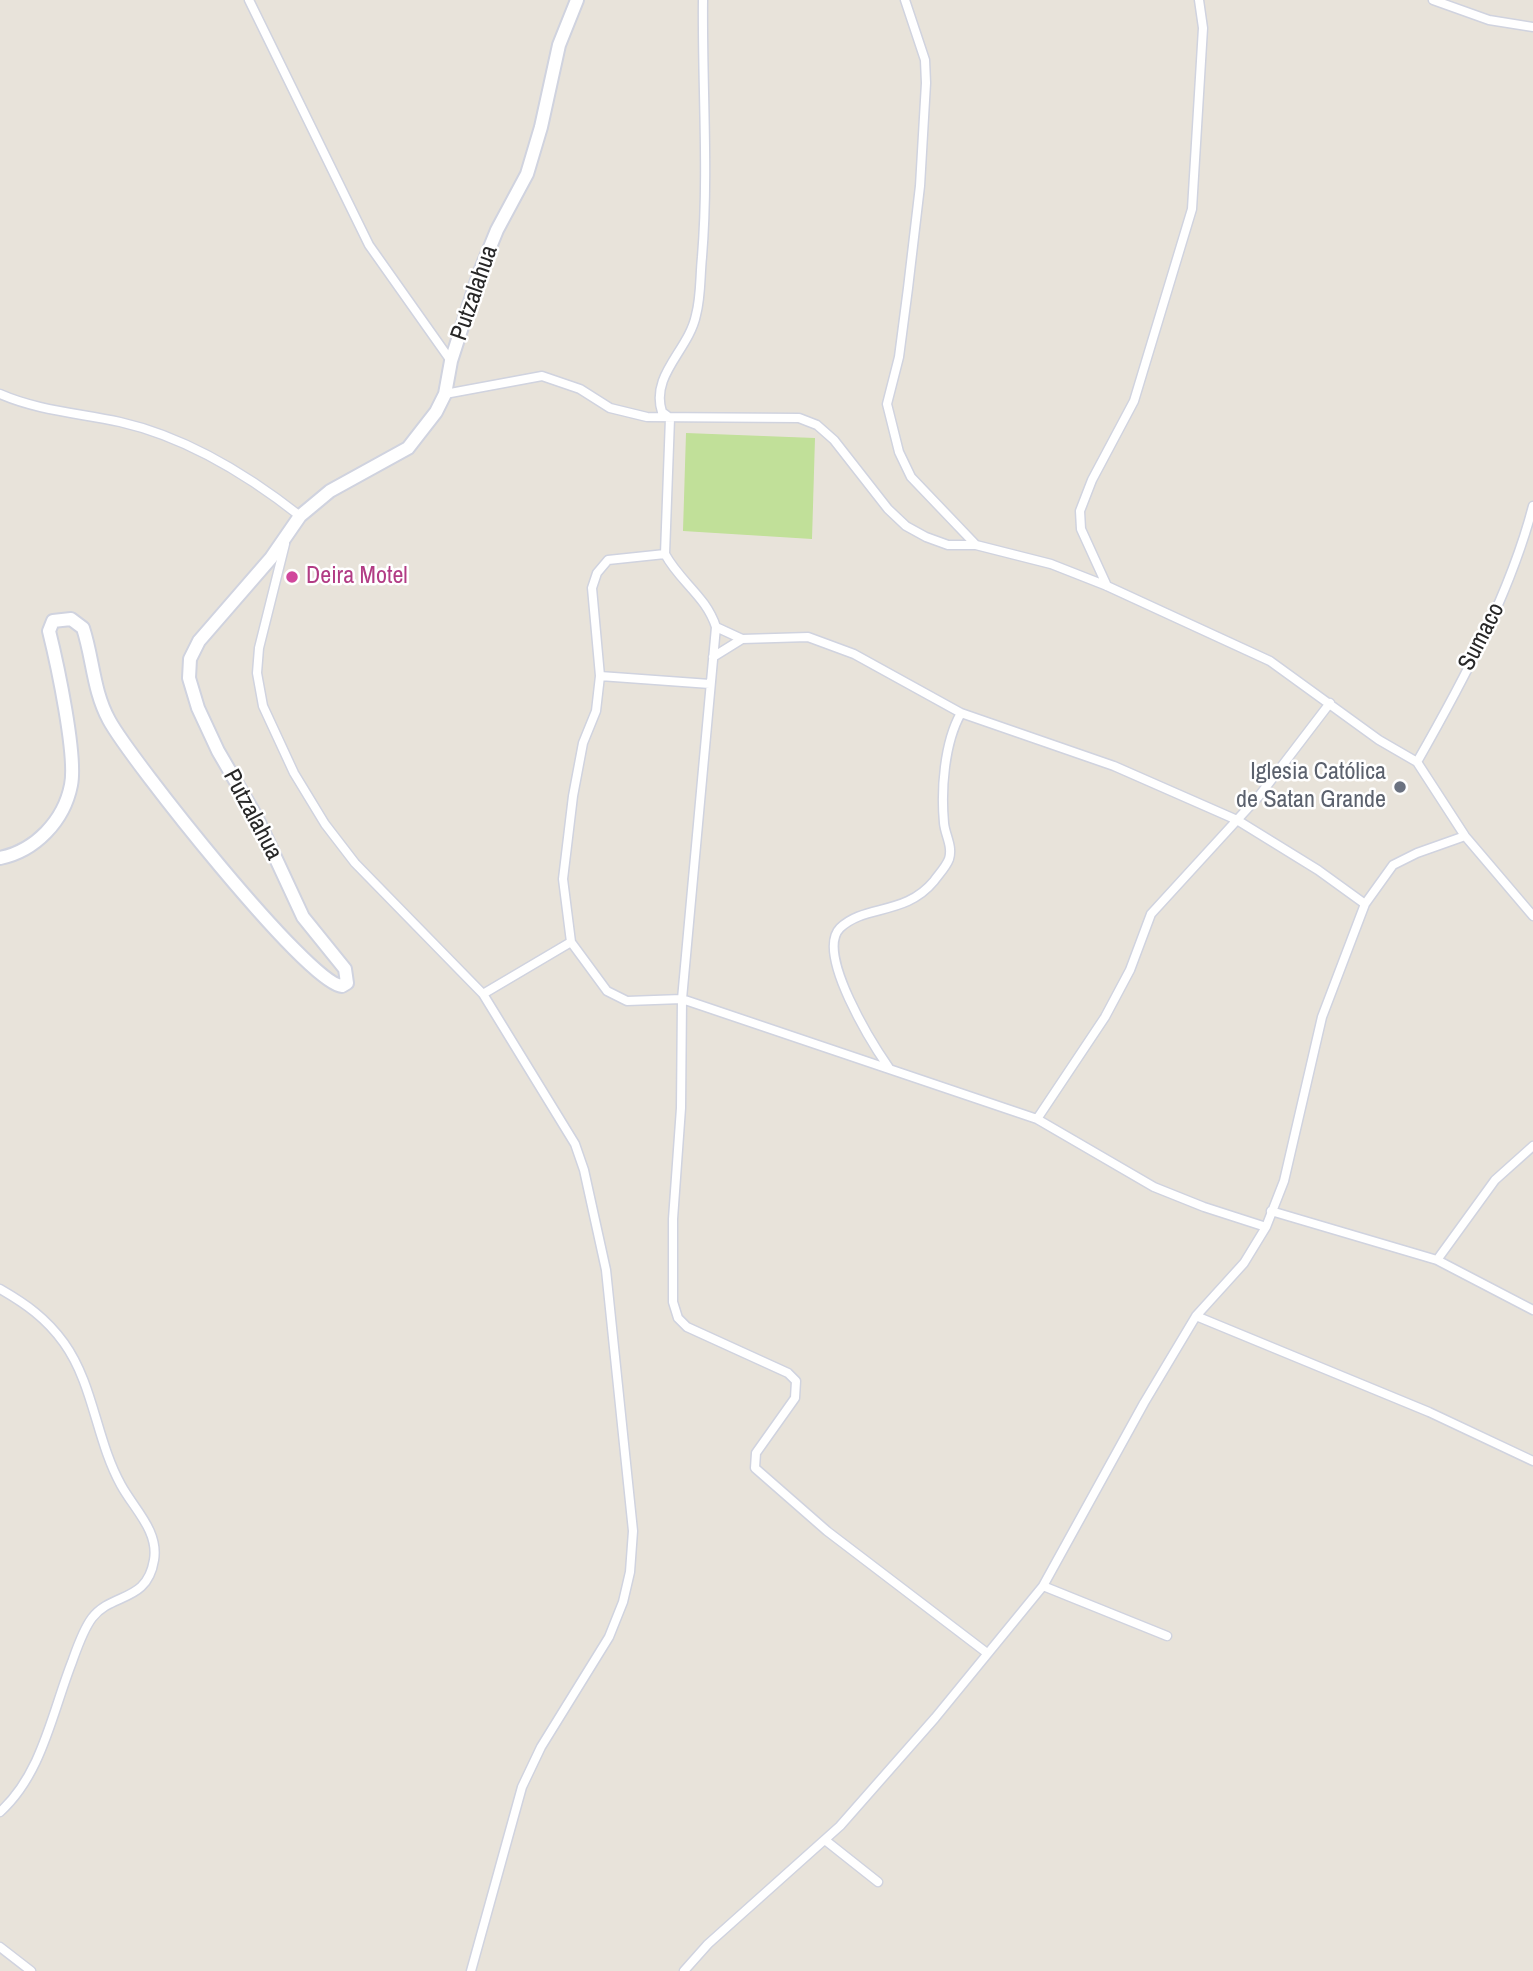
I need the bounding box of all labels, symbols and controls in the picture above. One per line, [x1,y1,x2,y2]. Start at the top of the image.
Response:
street label: Putzalahua [445,242,505,344]
place label: Deira Motel [306,563,408,591]
marker: Deira Motel [284,569,300,585]
street label: Sumaco [1453,598,1511,676]
place label: Iglesia Católica de Satan Grande [1236,759,1386,815]
street label: Putzalahua [216,765,288,865]
marker: Iglesia Católica de Satan Grande [1392,779,1408,795]

